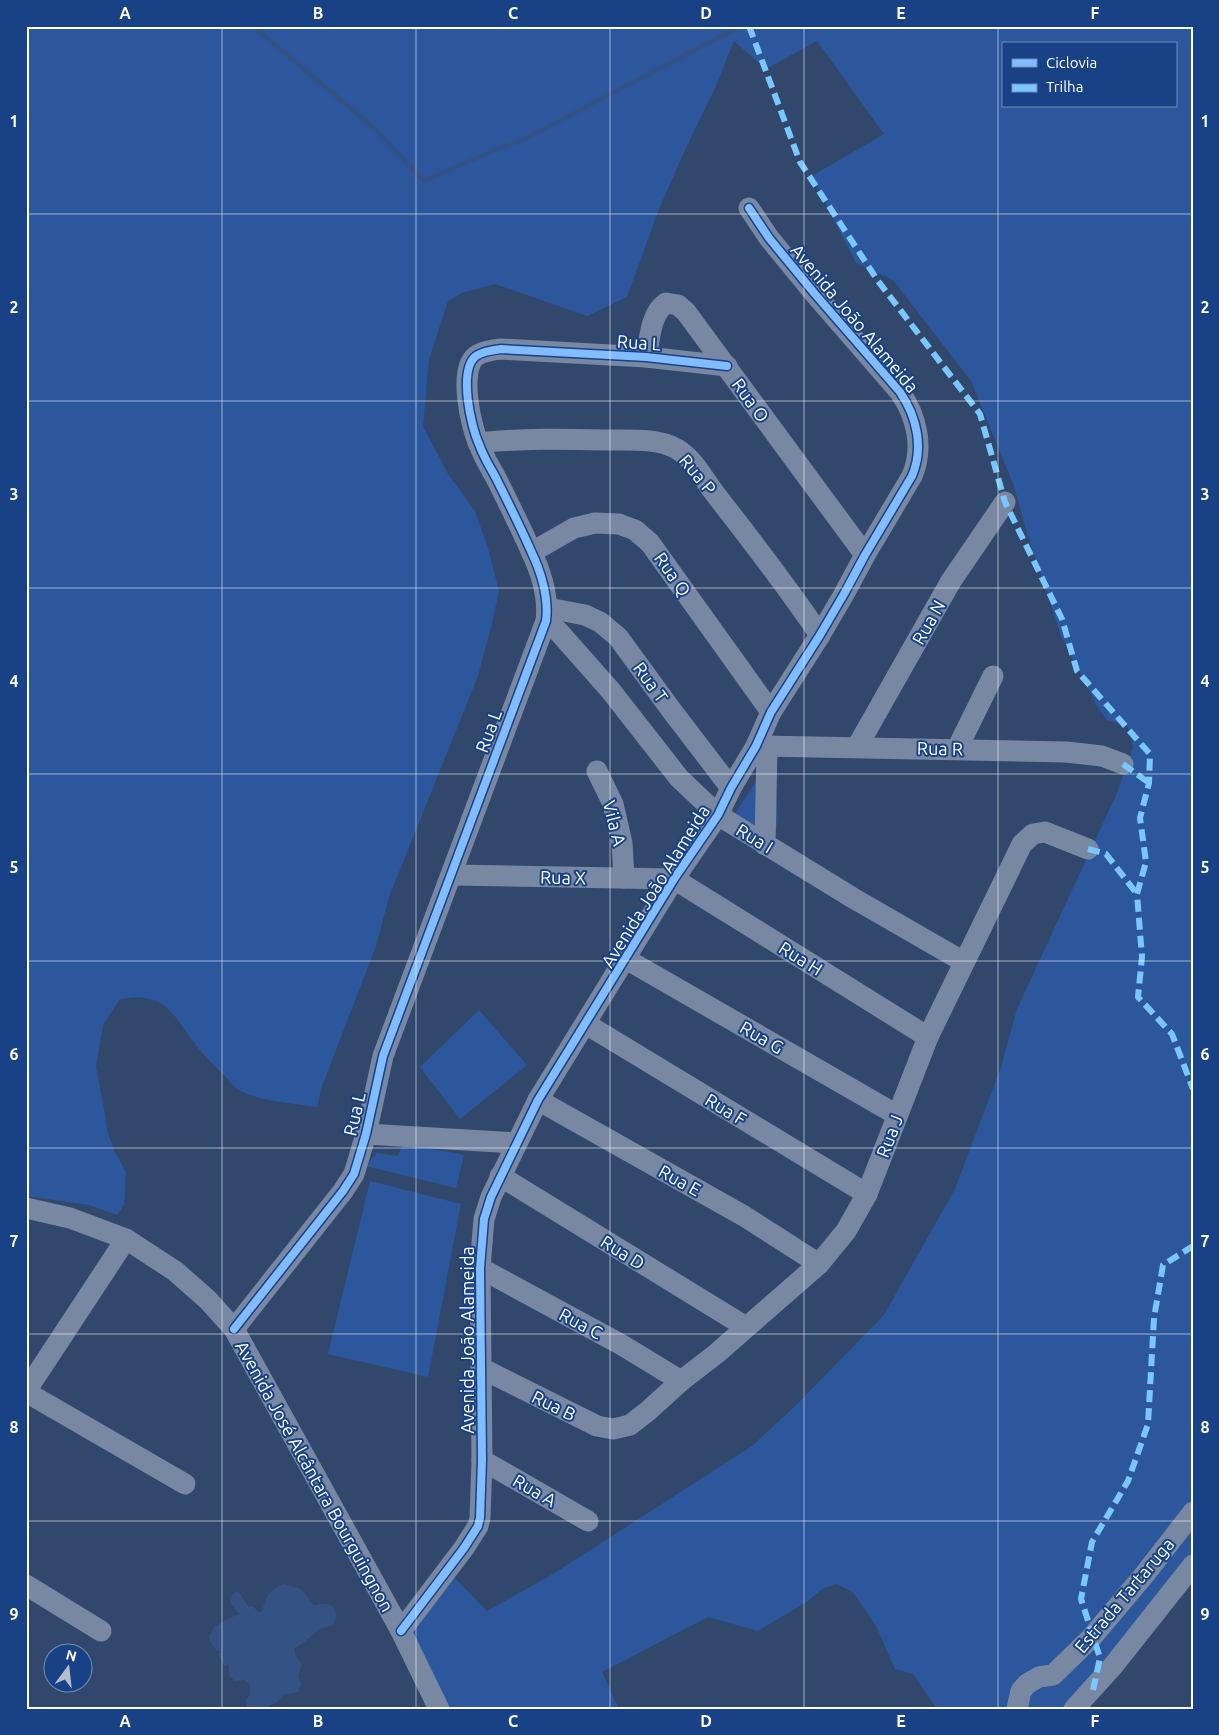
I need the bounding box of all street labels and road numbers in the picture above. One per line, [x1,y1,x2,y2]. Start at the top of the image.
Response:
street label: Avenida João Alameida [787,240,923,396]
street label: Rua L [616,330,662,354]
street label: Rua O [729,374,773,426]
street label: Rua P [676,450,720,498]
street label: Rua Q [650,548,695,600]
street label: Rua N [907,596,949,648]
street label: Rua T [630,658,672,706]
street label: Rua L [471,707,505,755]
street label: Rua R [917,738,963,758]
street label: Vila A [600,798,630,848]
street label: Avenida João Alameida [597,801,713,971]
street label: Rua I [733,819,777,857]
street label: Rua X [540,867,586,887]
street label: Rua H [776,937,826,979]
street label: Rua G [737,1017,787,1057]
street label: Rua F [702,1089,750,1129]
street label: Rua L [339,1090,369,1138]
street label: Rua J [872,1112,906,1160]
street label: Rua E [655,1160,705,1200]
street label: Rua D [598,1231,648,1273]
street label: Avenida João Alameida [457,1246,477,1434]
street label: Rua C [556,1303,606,1343]
street label: Avenida José Alcântara Bourguingnon [232,1337,398,1615]
street label: Rua B [529,1386,579,1424]
street label: Rua A [510,1470,560,1510]
street label: Estrada Tartaruga [1070,1534,1178,1656]

